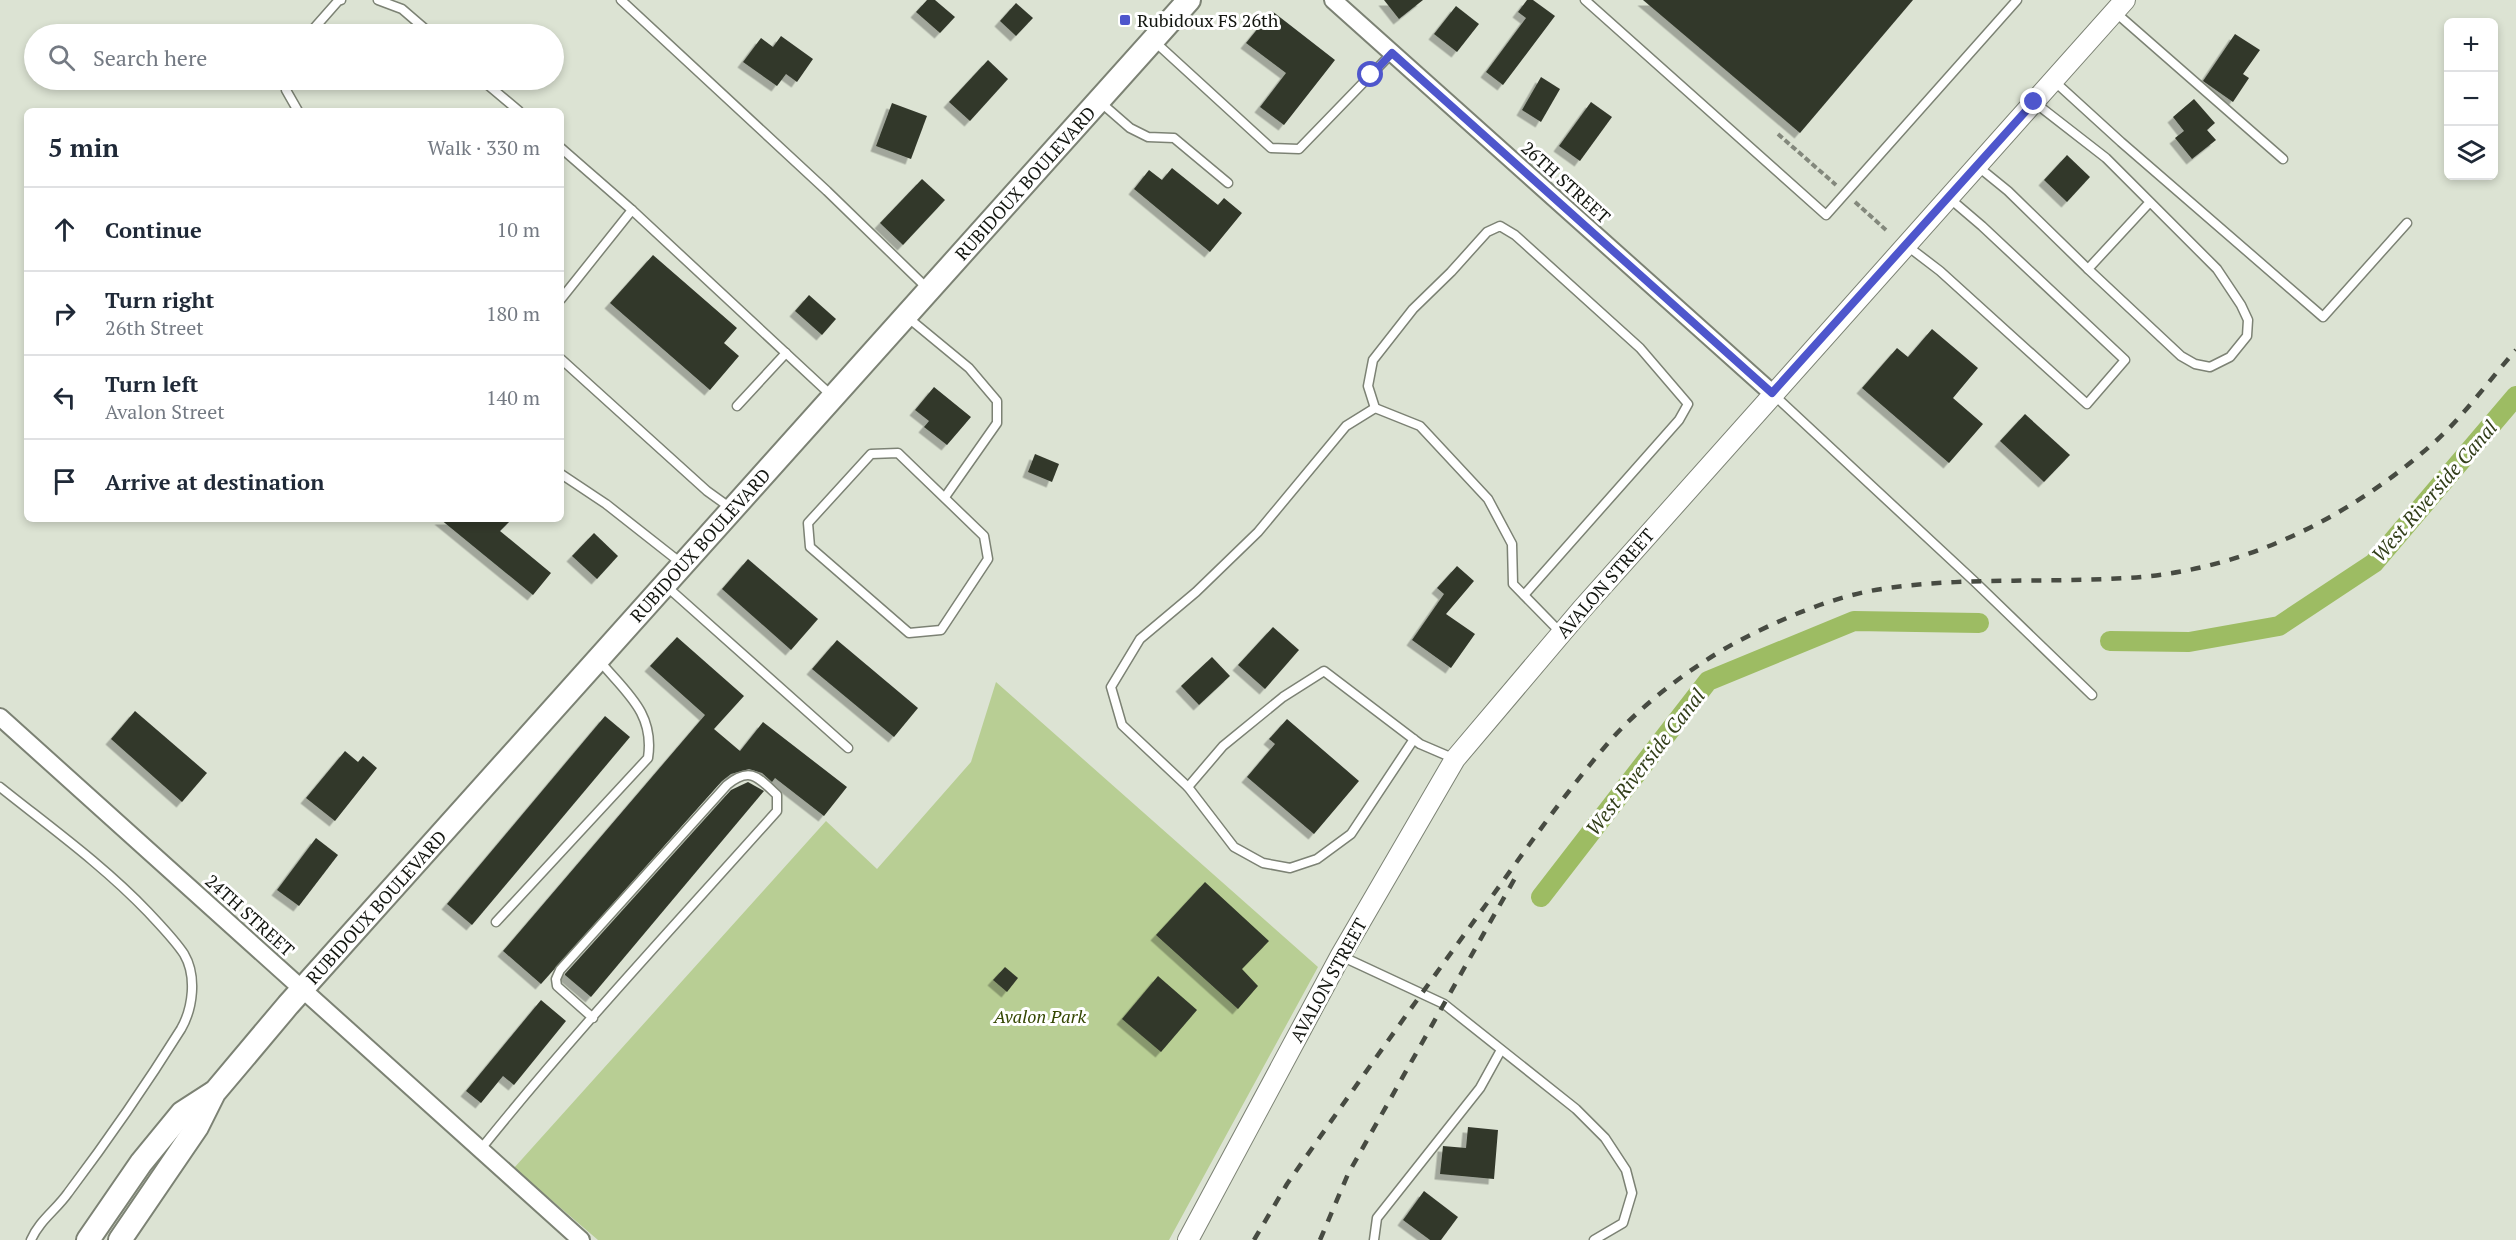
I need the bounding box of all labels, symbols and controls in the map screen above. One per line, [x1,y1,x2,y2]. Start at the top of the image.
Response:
place label: Rubidoux FS 26th [1137,8,1279,32]
marker: Rubidoux FS 26th [1118,13,1132,27]
map controls [2444,18,2498,180]
button: + [2444,18,2498,72]
search box [24,24,564,90]
icon: search [45,41,78,74]
text: Search here [93,43,207,72]
route start [1357,61,1383,87]
button: − [2444,72,2498,126]
route end [2020,88,2046,114]
street label: RUBIDOUX BOULEVARD [949,101,1101,265]
button: layers [2444,126,2498,180]
text: 5 min [48,130,119,164]
text: Walk · 330 m [428,134,540,161]
street label: 26TH STREET [1516,136,1616,228]
icon: ahead [48,213,81,246]
text: Continue [105,215,202,244]
text: 10 m [497,216,540,243]
text: Turn right [105,285,214,314]
icon: right [48,297,81,330]
text: 180 m [486,300,540,327]
text: 26th Street [105,314,204,341]
text: Turn left [105,369,198,398]
icon: left [48,381,81,414]
text: 140 m [486,384,540,411]
text: Avalon Street [105,398,225,425]
water label: West Riverside Canal [2365,414,2503,567]
street label: RUBIDOUX BOULEVARD [624,463,776,627]
icon: arrive [48,465,81,498]
text: Arrive at destination [105,467,324,496]
street label: AVALON STREET [1551,523,1659,643]
water label: West Riverside Canal [1579,683,1711,841]
street label: RUBIDOUX BOULEVARD [300,825,452,989]
street label: 24TH STREET [200,869,300,961]
street label: AVALON STREET [1284,914,1372,1046]
park label: Avalon Park [993,1004,1086,1028]

